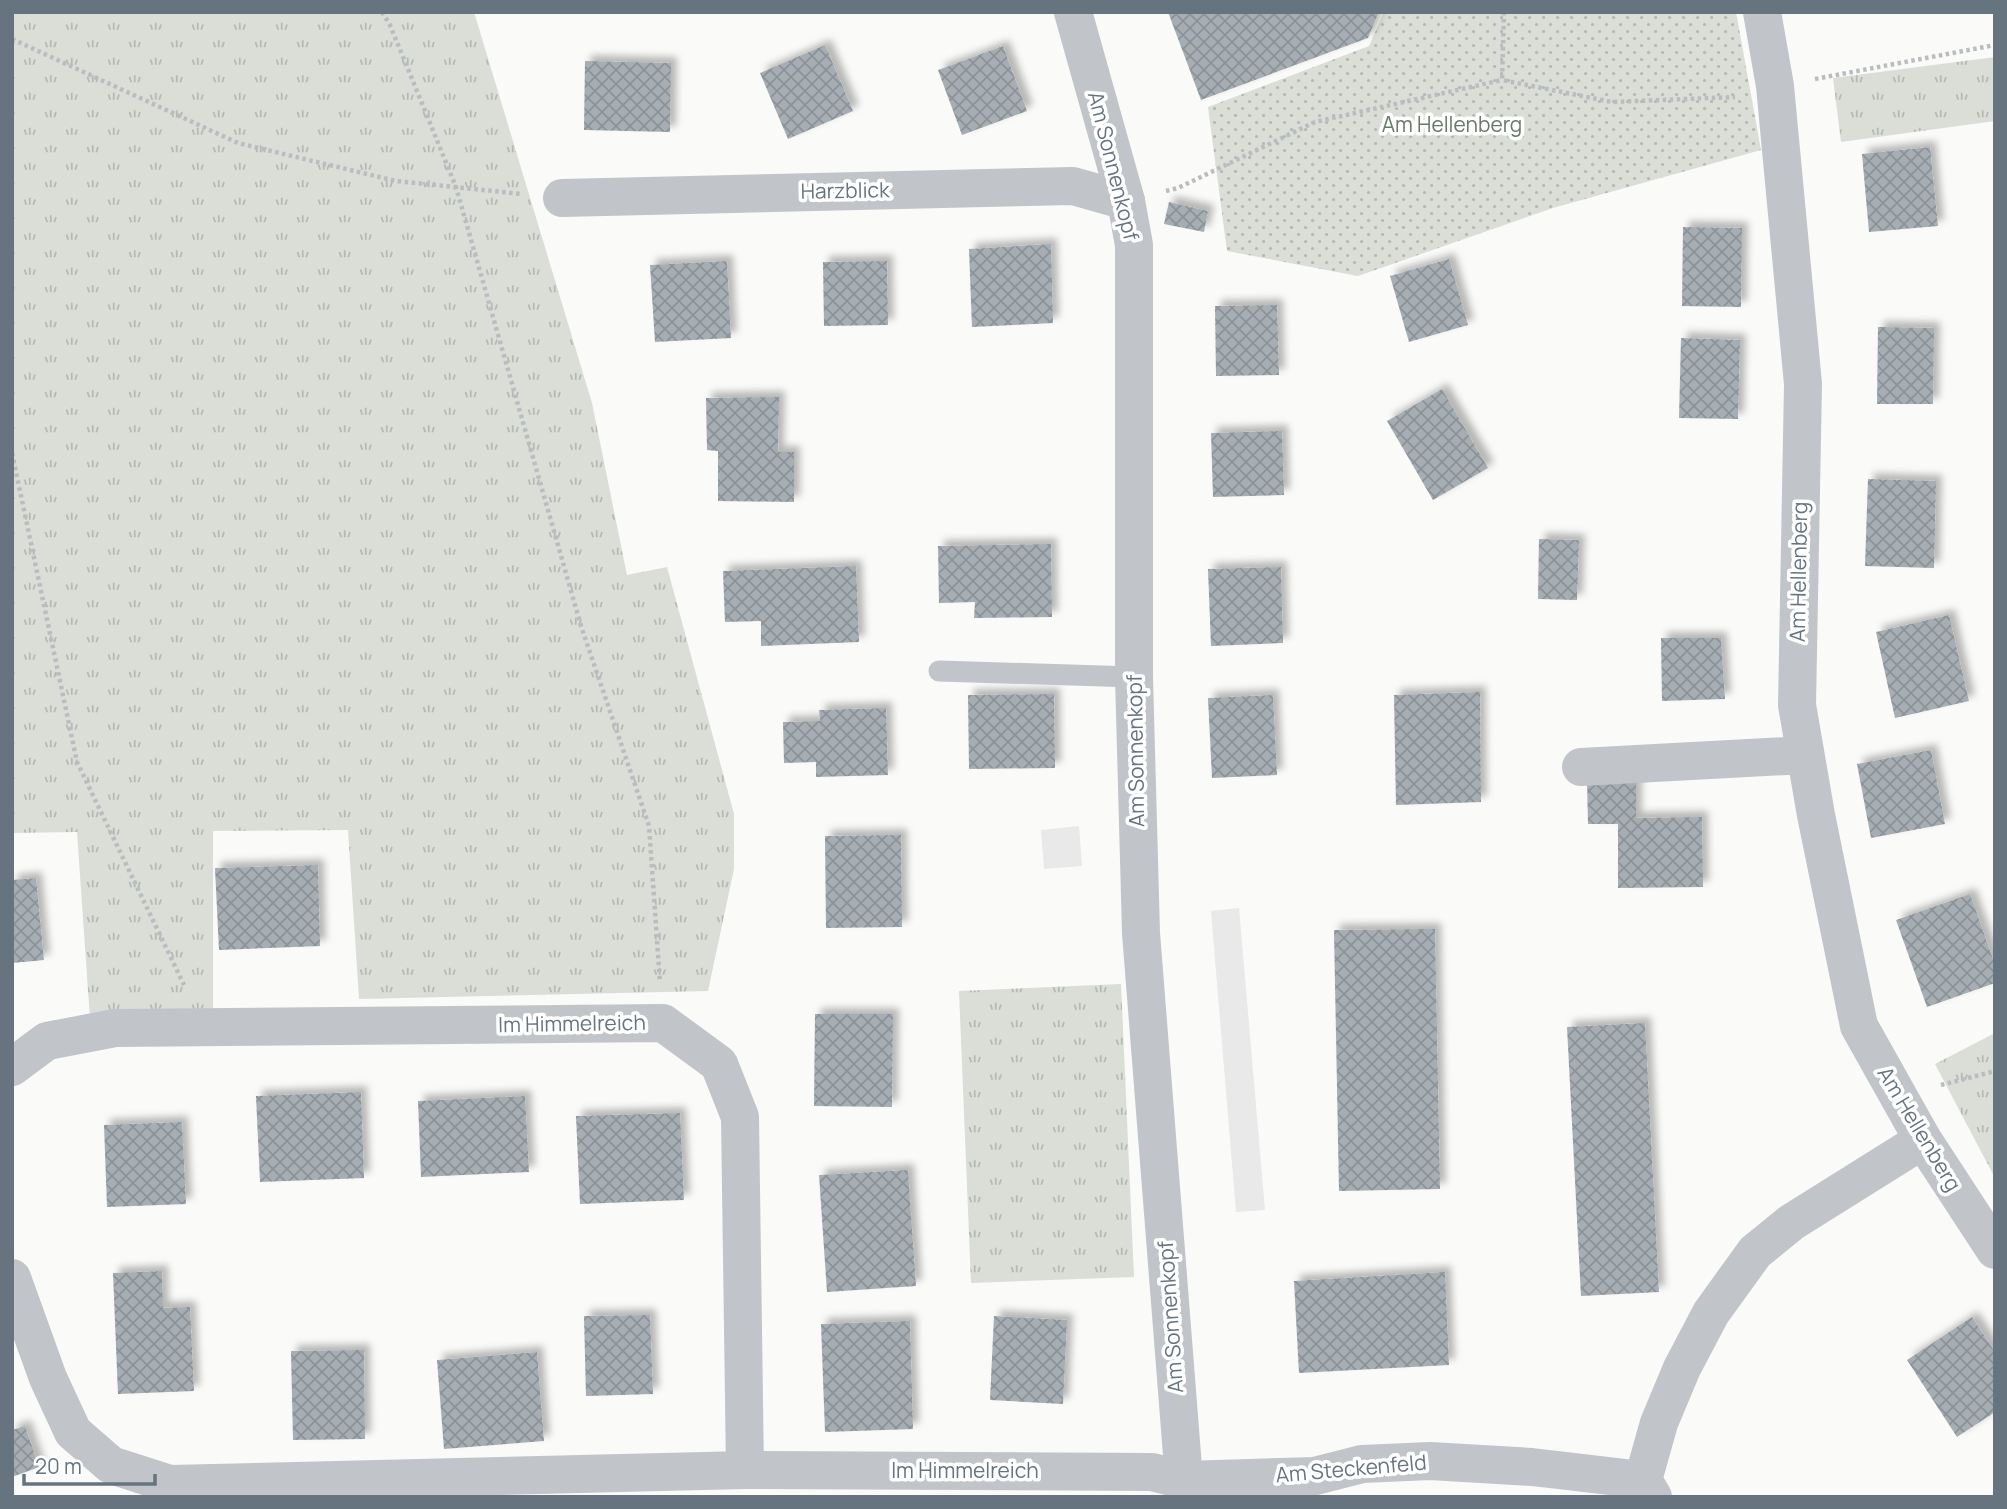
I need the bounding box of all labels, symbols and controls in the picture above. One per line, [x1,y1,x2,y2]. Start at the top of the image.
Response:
street label: Am Sonnenkopf [1082,88,1146,244]
park label: Am Hellenberg [1382,110,1522,138]
street label: Harzblick [800,175,890,205]
street label: Am Hellenberg [1783,501,1813,642]
street label: Am Sonnenkopf [1120,674,1150,828]
street label: Im Himmelreich [498,1008,646,1038]
street label: Am Hellenberg [1872,1061,1968,1196]
street label: Am Sonnenkopf [1151,1239,1189,1394]
scale bar [24,1442,156,1486]
street label: Am Steckenfeld [1274,1447,1428,1489]
text: 20 m [35,1452,82,1480]
street label: Im Himmelreich [891,1456,1039,1484]

